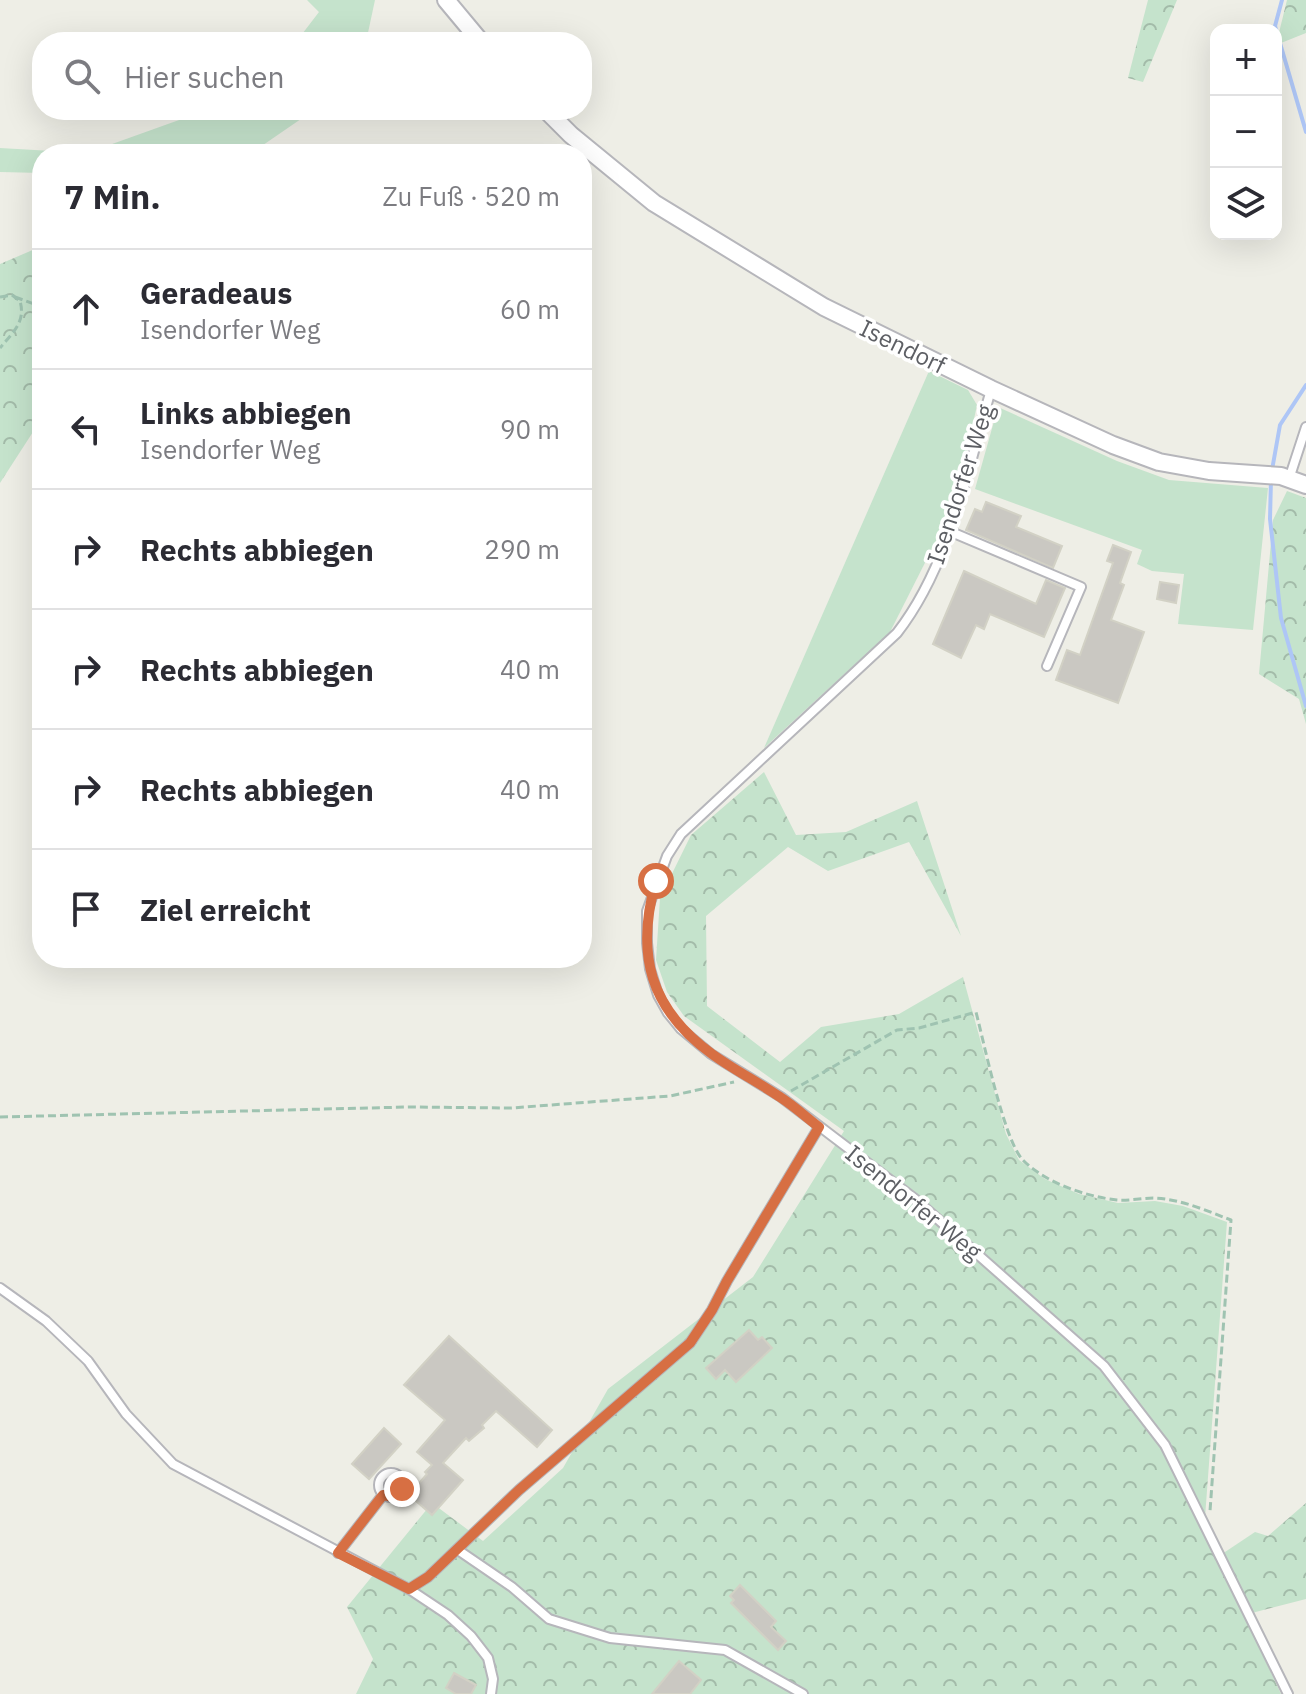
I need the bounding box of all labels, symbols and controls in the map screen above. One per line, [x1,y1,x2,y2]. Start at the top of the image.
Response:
map controls [1210,24,1282,240]
button: + [1210,24,1282,96]
search box [32,32,592,120]
icon: search [60,54,104,98]
text: Hier suchen [124,57,285,96]
button: − [1210,96,1282,168]
button: layers [1210,168,1282,240]
text: 7 Min. [64,174,161,218]
text: Zu Fuß · 520 m [382,179,560,213]
text: Geradeaus [140,273,292,312]
icon: ahead [64,287,108,331]
text: 60 m [500,292,560,326]
street label: Isendorf [855,311,952,381]
text: Isendorfer Weg [140,312,320,346]
text: Links abbiegen [140,393,352,432]
street label: Isendorfer Weg [919,400,1001,568]
icon: left [64,407,108,451]
text: 90 m [500,412,560,446]
text: Isendorfer Weg [140,432,320,466]
icon: right [64,527,108,571]
text: Rechts abbiegen [140,530,374,569]
text: 290 m [484,532,560,566]
icon: right [64,647,108,691]
text: Rechts abbiegen [140,650,374,689]
text: 40 m [500,652,560,686]
icon: right [64,767,108,811]
text: Rechts abbiegen [140,770,374,809]
text: 40 m [500,772,560,806]
route start [638,863,674,899]
icon: arrive [64,887,108,931]
text: Ziel erreicht [140,890,311,929]
street label: Isendorfer Weg [839,1137,989,1267]
route end [384,1471,420,1507]

